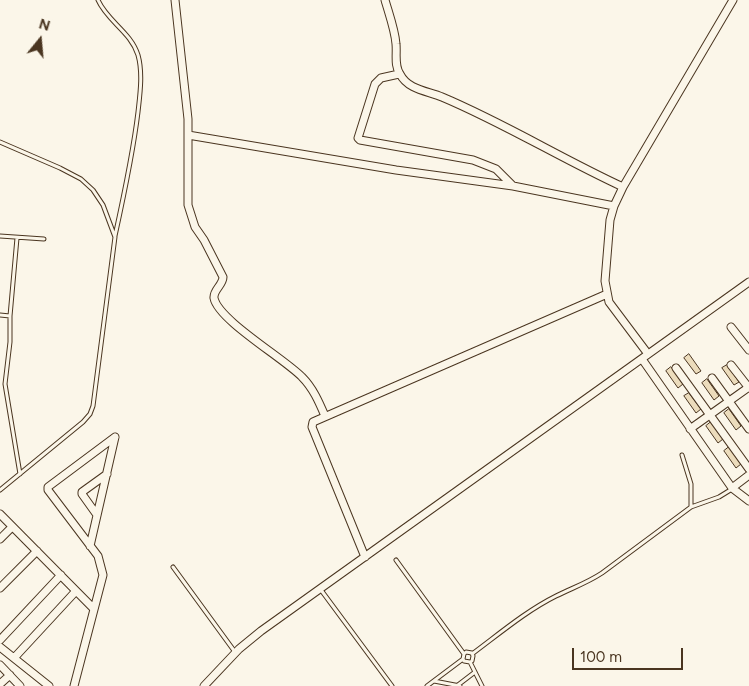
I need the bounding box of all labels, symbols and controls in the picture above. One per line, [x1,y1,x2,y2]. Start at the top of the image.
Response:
north arrow [15,15,65,65]
text: N [37,15,52,35]
scale bar [574,638,685,670]
text: 100 m [580,648,622,666]

